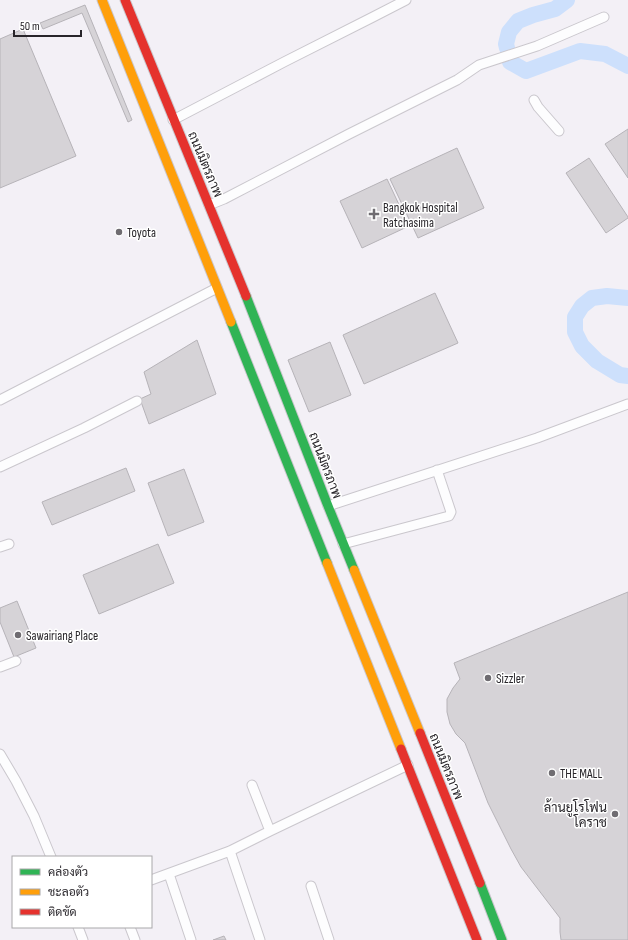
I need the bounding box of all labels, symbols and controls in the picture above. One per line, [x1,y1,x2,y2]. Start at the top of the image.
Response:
scale bar [14,12,81,38]
text: 50 m [20,19,40,34]
street label: ถนนมิตรภาพ [184,129,227,200]
place label: Bangkok Hospital Ratchasima [383,200,458,231]
marker: Bangkok Hospital Ratchasima [368,208,380,220]
place label: Toyota [127,225,156,241]
marker: Toyota [114,227,124,237]
street label: ถนนมิตรภาพ [305,429,346,501]
place label: Sawairiang Place [26,628,98,644]
marker: Sawairiang Place [13,630,23,640]
place label: Sizzler [496,671,525,687]
marker: Sizzler [483,673,493,683]
street label: ถนนมิตรภาพ [426,731,468,802]
place label: THE MALL [560,766,602,782]
marker: THE MALL [547,768,557,778]
place label: ล้านยูโรโฟน โคราช [544,798,607,831]
marker: ล้านยูโรโฟน โคราช [610,809,620,819]
legend [12,856,152,928]
text: คล่องตัว [48,865,88,880]
text: ชะลอตัว [48,885,89,900]
text: ติดขัด [48,905,77,920]

